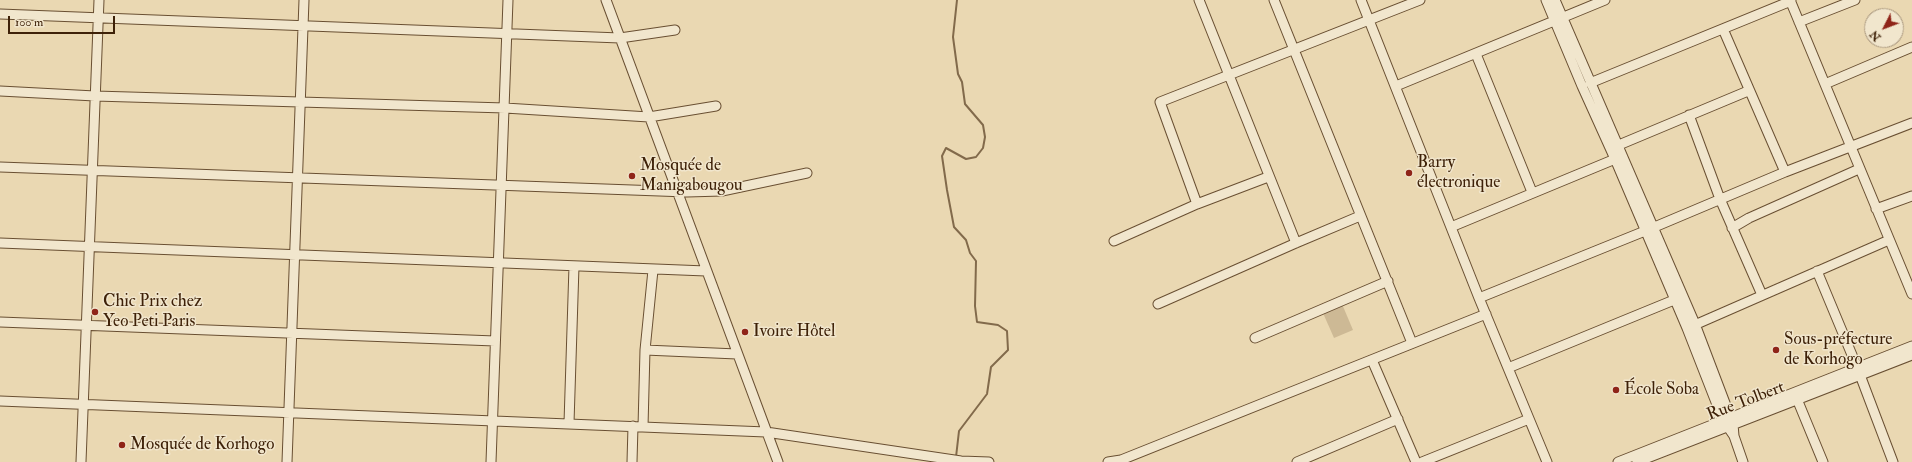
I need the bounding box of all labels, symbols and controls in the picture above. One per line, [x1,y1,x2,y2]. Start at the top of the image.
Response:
scale bar [10,8,117,34]
north arrow [1864,8,1904,48]
text: 100 m [15,15,43,30]
text: N [1867,28,1884,44]
place label: Barry électronique [1417,153,1500,193]
place label: Mosquée de Manigabougou [640,156,743,196]
marker: Barry électronique [1404,168,1414,178]
marker: Mosquée de Manigabougou [627,171,637,181]
place label: Chic Prix chez Yeo Peti Paris [103,292,202,332]
marker: Chic Prix chez Yeo Peti Paris [90,307,100,317]
place label: Ivoire Hôtel [753,322,835,342]
marker: Ivoire Hôtel [740,327,750,337]
place label: Sous-préfecture de Korhogo [1784,330,1892,370]
marker: Sous-préfecture de Korhogo [1771,345,1781,355]
street label: Rue Tolbert [1704,378,1788,426]
place label: École Soba [1624,380,1699,400]
marker: École Soba [1611,385,1621,395]
place label: Mosquée de Korhogo [130,435,274,455]
marker: Mosquée de Korhogo [117,440,127,450]

